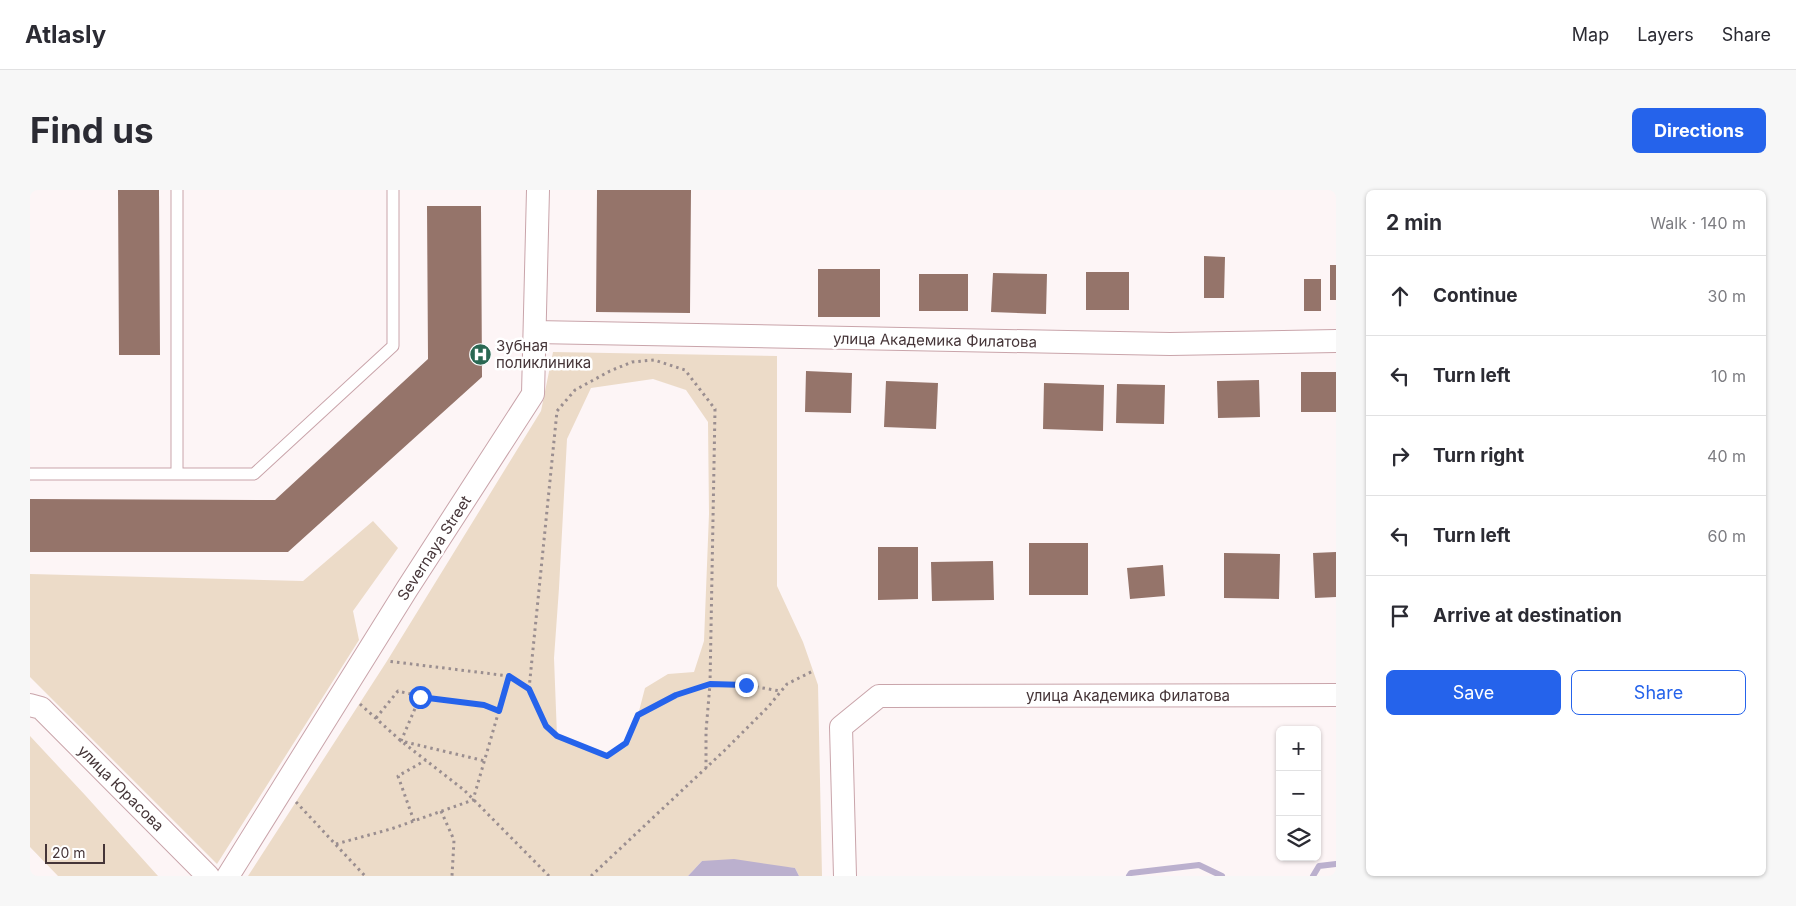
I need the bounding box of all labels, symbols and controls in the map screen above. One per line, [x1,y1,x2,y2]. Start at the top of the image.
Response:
text: Atlasly [25,20,106,49]
text: Map [1572,24,1609,45]
text: Layers [1637,24,1694,45]
text: Share [1722,24,1771,45]
button: Directions [1632,108,1766,153]
text: Find us [30,109,154,151]
text: 2 min [1386,210,1442,235]
text: Walk · 140 m [1650,213,1746,233]
icon: ahead [1386,282,1414,310]
text: Continue [1433,284,1518,307]
text: 30 m [1708,286,1746,306]
street label: улица Академика Филатова [833,329,1037,351]
place label: Зубная поликлиника [496,336,591,372]
hospital icon: Зубная поликлиника [468,342,492,366]
icon: left [1386,362,1414,390]
text: Turn left [1433,364,1511,387]
text: 10 m [1711,366,1746,386]
icon: right [1386,442,1414,470]
text: Turn right [1433,444,1524,467]
text: 40 m [1707,446,1746,466]
street label: Severnaya Street [393,492,475,604]
icon: left [1386,522,1414,550]
text: Turn left [1433,524,1511,547]
text: 60 m [1707,526,1746,546]
icon: arrive [1386,602,1414,630]
text: Arrive at destination [1433,604,1622,627]
button: Save [1386,670,1561,715]
button: Share [1571,670,1746,715]
route end [735,674,758,697]
route start [409,686,432,709]
street label: улица Академика Филатова [1026,686,1230,705]
map controls [1276,726,1321,861]
button: + [1276,726,1321,771]
street label: улица Юрасова [74,741,168,835]
button: − [1276,771,1321,816]
button: layers [1276,816,1321,861]
scale bar [45,841,105,864]
text: 20 m [52,844,86,861]

